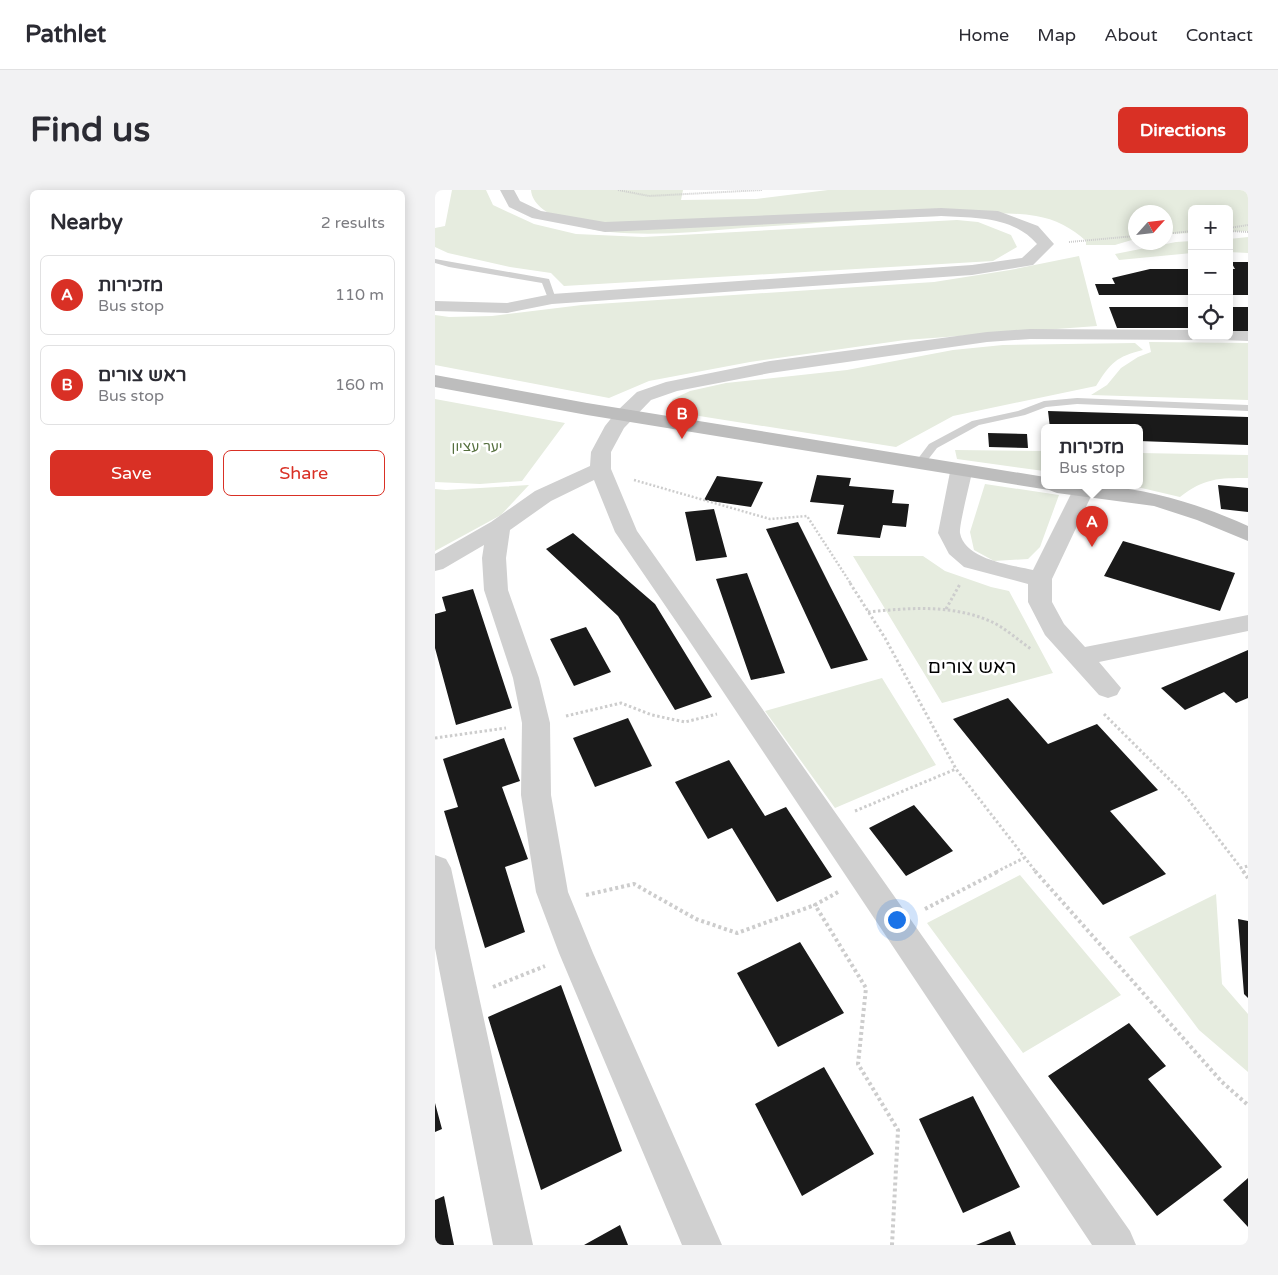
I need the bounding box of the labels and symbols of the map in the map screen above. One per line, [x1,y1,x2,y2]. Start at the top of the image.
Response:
north arrow [1128,205,1173,250]
pin: B [666,398,698,439]
park label: יער עציון [452,438,502,455]
pin: A [1076,506,1108,547]
district label: ראש צורים [928,656,1016,678]
your location [884,907,910,933]

